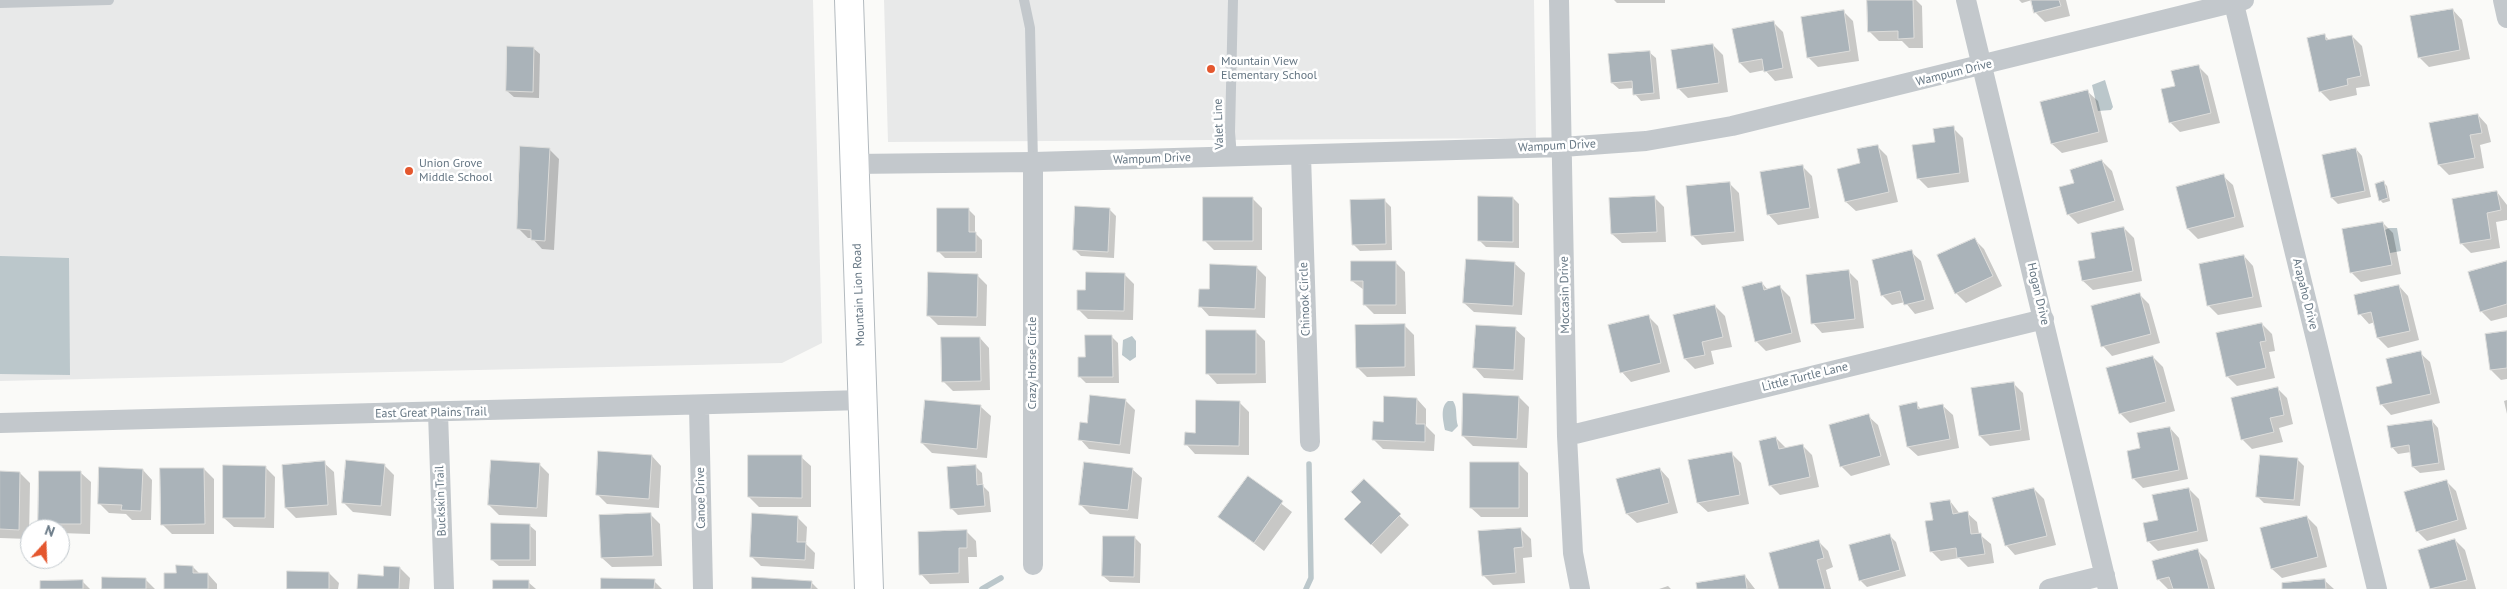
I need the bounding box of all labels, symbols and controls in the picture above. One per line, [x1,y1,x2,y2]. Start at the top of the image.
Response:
place label: Mountain View Elementary School [1221,55,1317,83]
street label: Wampum Drive [1914,57,1994,89]
marker: Mountain View Elementary School [1205,63,1217,75]
street label: Valet Line [1211,98,1227,150]
street label: Wampum Drive [1518,137,1596,155]
street label: Wampum Drive [1113,150,1191,168]
place label: Union Grove Middle School [419,157,492,185]
marker: Union Grove Middle School [403,165,415,177]
street label: Mountain Lion Road [850,243,868,347]
street label: Moccasin Drive [1557,256,1573,334]
street label: Arapaho Drive [2289,257,2321,331]
street label: Hogan Drive [2024,261,2052,327]
street label: Chinook Circle [1297,262,1313,336]
street label: Crazy Horse Circle [1026,317,1040,409]
street label: Little Turtle Lane [1761,359,1849,395]
street label: East Great Plains Trail [375,405,487,421]
street label: Buckskin Trail [433,465,449,537]
street label: Canoe Drive [693,467,709,529]
north arrow [20,519,70,569]
text: N [42,521,57,541]

